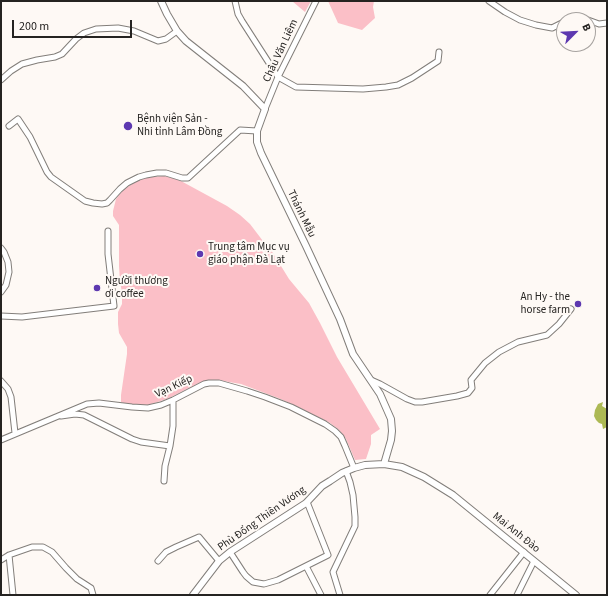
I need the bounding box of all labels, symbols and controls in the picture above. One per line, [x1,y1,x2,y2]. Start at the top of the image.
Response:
scale bar [14,12,134,38]
north arrow [556,12,596,52]
street label: Châu Văn Liêm [261,17,301,85]
text: 200 m [19,18,49,35]
text: B [578,21,595,33]
place label: Bệnh viện Sản - Nhi tỉnh Lâm Đồng [137,113,222,139]
marker: Bệnh viện Sản - Nhi tỉnh Lâm Đồng [122,120,134,132]
street label: Thánh Mẫu [284,188,318,240]
place label: Trung tâm Mục vụ giáo phận Đà Lạt [208,241,290,267]
marker: Trung tâm Mục vụ giáo phận Đà Lạt [195,249,205,259]
place label: Người thương ơi coffee [105,275,168,301]
marker: Người thương ơi coffee [92,283,102,293]
place label: An Hy - the horse farm [521,291,570,317]
marker: An Hy - the horse farm [573,299,583,309]
street label: Vạn Kiếp [153,373,195,401]
street label: Phù Đổng Thiên Vương [216,484,308,554]
street label: Mai Anh Đào [490,510,542,556]

